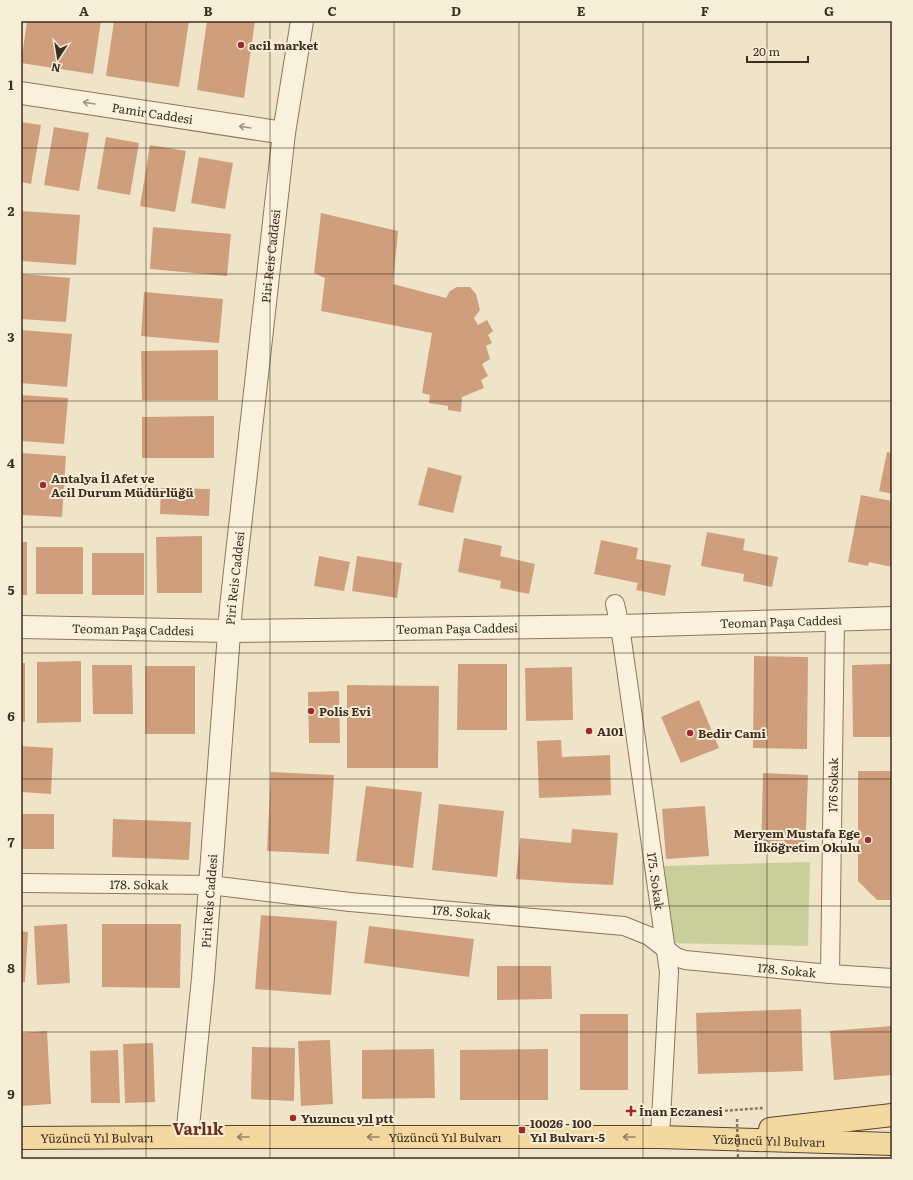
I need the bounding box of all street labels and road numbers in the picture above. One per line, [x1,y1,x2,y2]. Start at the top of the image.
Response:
street label: Pamir Caddesi [111,98,194,128]
street label: Piri Reis Caddesi [256,208,284,304]
street label: Piri Reis Caddesi [221,530,248,626]
street label: Teoman Paşa Caddesi [720,610,842,632]
street label: Teoman Paşa Caddesi [396,618,518,638]
street label: Teoman Paşa Caddesi [72,619,194,639]
street label: 176 Sokak [823,757,842,812]
street label: 175. Sokak [643,851,669,912]
street label: Piri Reis Caddesi [196,853,221,949]
street label: 178. Sokak [110,875,169,894]
street label: 178. Sokak [431,900,492,923]
street label: 178. Sokak [757,958,818,982]
street label: Yüzüncü Yıl Bulvarı [40,1128,154,1147]
street label: Yüzüncü Yıl Bulvarı [389,1128,501,1146]
street label: Yüzüncü Yıl Bulvarı [712,1130,826,1151]

